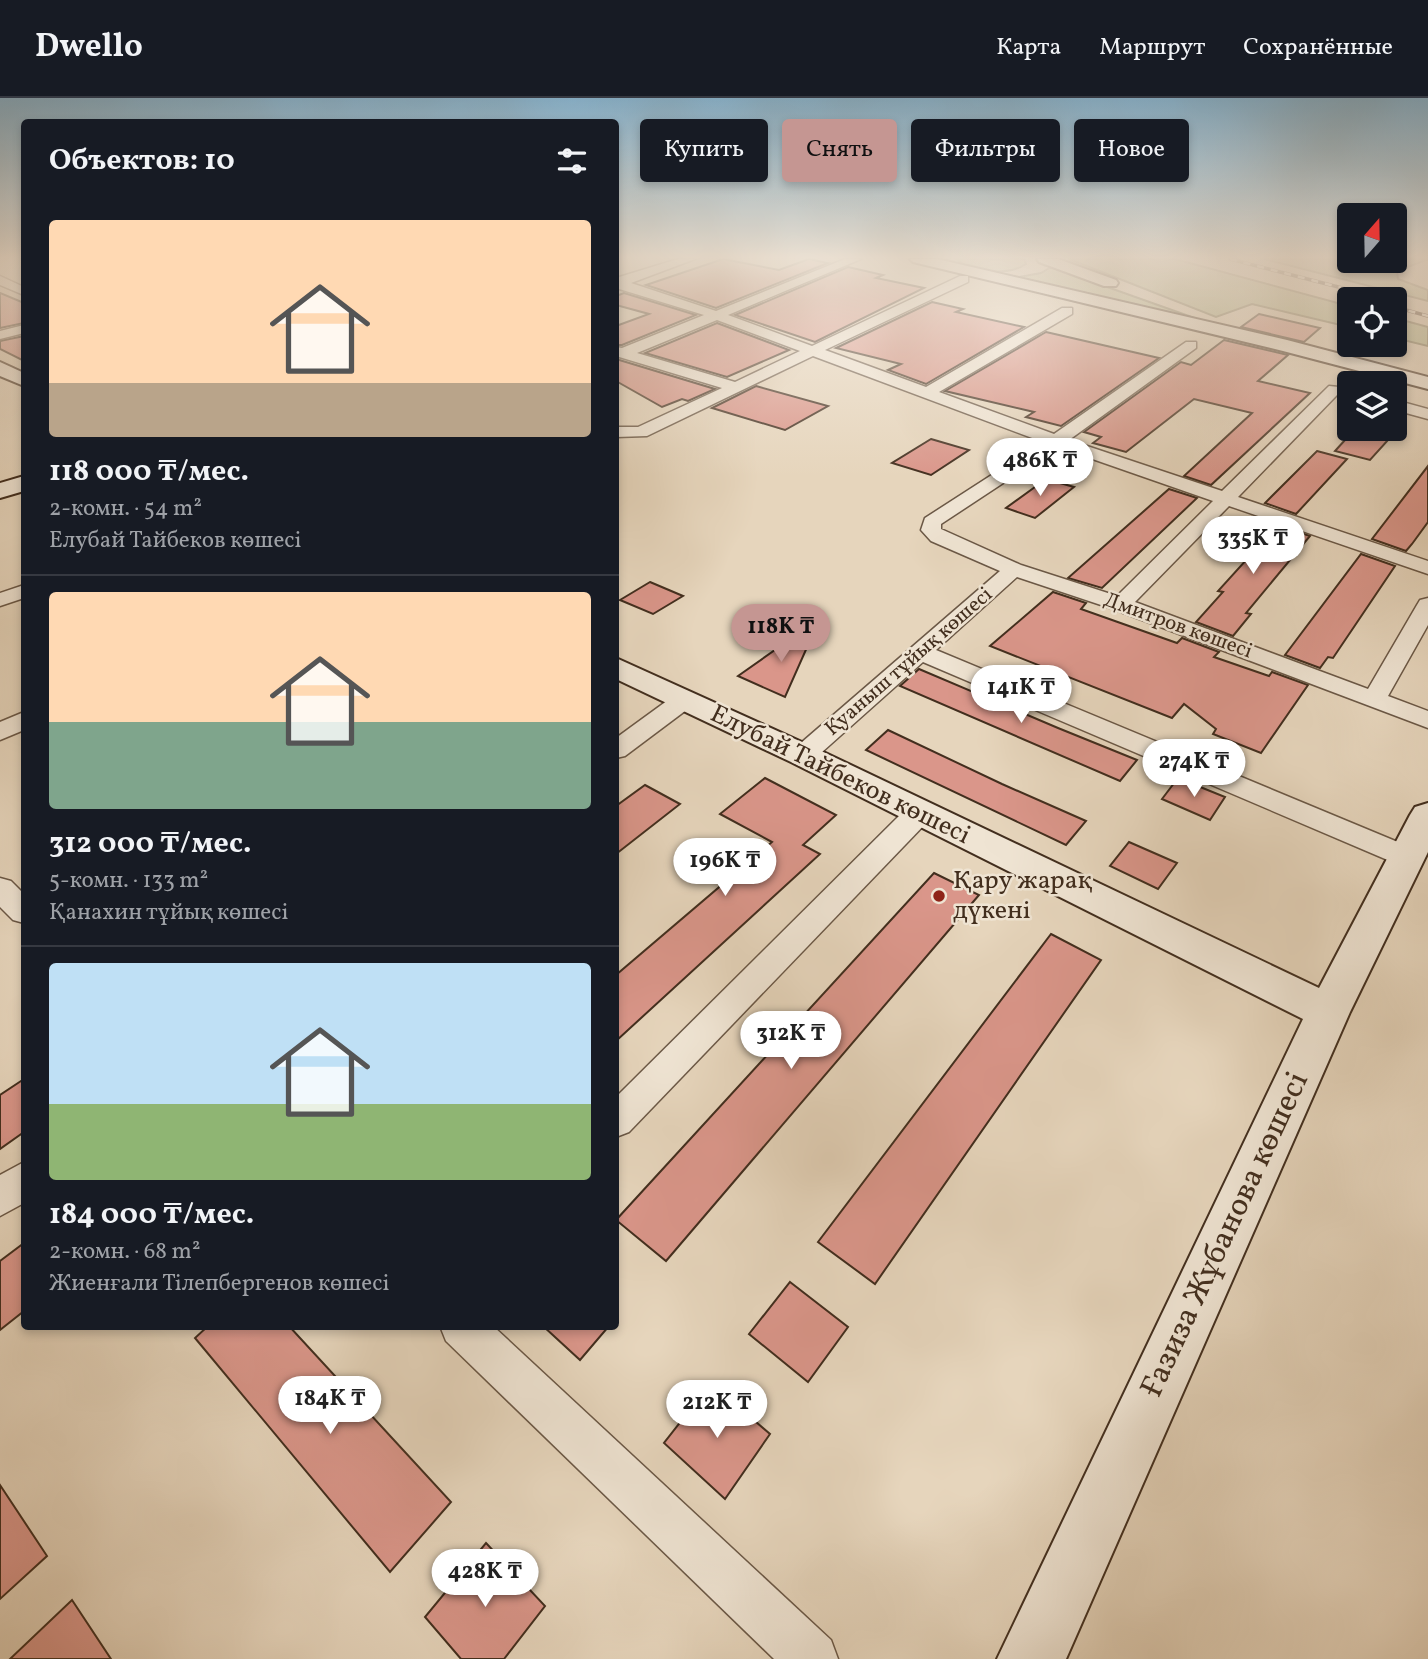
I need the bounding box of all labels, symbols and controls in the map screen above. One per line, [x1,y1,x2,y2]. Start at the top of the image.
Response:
text: Dwello [35,25,143,71]
text: Карта [996,31,1061,65]
text: Маршрут [1099,31,1205,65]
text: Сохранённые [1243,31,1393,65]
chip: Купить [640,119,768,182]
chip: Снять [782,119,897,182]
chip: Фильтры [911,119,1060,182]
chip: Новое [1074,119,1189,182]
text: Объектов: 10 [49,140,235,182]
icon: filters [553,142,591,180]
north arrow [1337,203,1407,273]
map controls [1337,203,1407,441]
icon: home [257,266,383,392]
button: locate [1337,287,1407,357]
button: layers [1337,371,1407,441]
pin: 486K ₸ [983,438,1097,498]
text: 486K ₸ [1002,445,1078,477]
text: 118 000 ₸/мес. [49,451,249,493]
text: 2-комн. · 54 m² [49,493,202,525]
pin: 335K ₸ [1196,517,1310,576]
text: 335K ₸ [1218,523,1288,555]
text: Елубай Тайбеков көшесі [49,525,302,557]
street label: Қуаныш тұйық көшесі [819,581,999,743]
street label: Дмитров көшесі [1100,586,1256,666]
pin: 118K ₸ [724,604,838,664]
text: 118K ₸ [747,611,815,643]
icon: home [257,638,383,764]
pin: 141K ₸ [964,666,1078,725]
text: 141K ₸ [987,672,1055,704]
street label: Елубай Тайбеков көшесі [704,696,976,854]
pin: 274K ₸ [1137,740,1251,799]
text: 274K ₸ [1158,746,1230,778]
text: 312 000 ₸/мес. [49,823,251,865]
pin: 196K ₸ [668,838,782,898]
text: 196K ₸ [689,845,761,877]
place label: Қару жарақ дүкені [953,863,1093,929]
text: 5-комн. · 133 m² [49,865,208,897]
marker: Қару жарақ дүкені [931,888,947,904]
text: Қанахин тұйық көшесі [49,897,288,929]
icon: home [257,1009,383,1135]
pin: 312K ₸ [734,1012,848,1071]
text: 312K ₸ [756,1018,826,1050]
street label: Ғазиза Жұбанова көшесі [1131,1065,1321,1405]
text: 184 000 ₸/мес. [49,1194,254,1236]
text: 2-комн. · 68 m² [49,1236,200,1268]
text: Жиенғали Тілепбергенов көшесі [49,1268,389,1300]
pin: 184K ₸ [273,1376,387,1436]
pin: 212K ₸ [660,1380,774,1440]
text: 184K ₸ [294,1383,366,1415]
text: 212K ₸ [682,1387,752,1419]
pin: 428K ₸ [428,1550,542,1609]
text: 428K ₸ [448,1556,522,1588]

